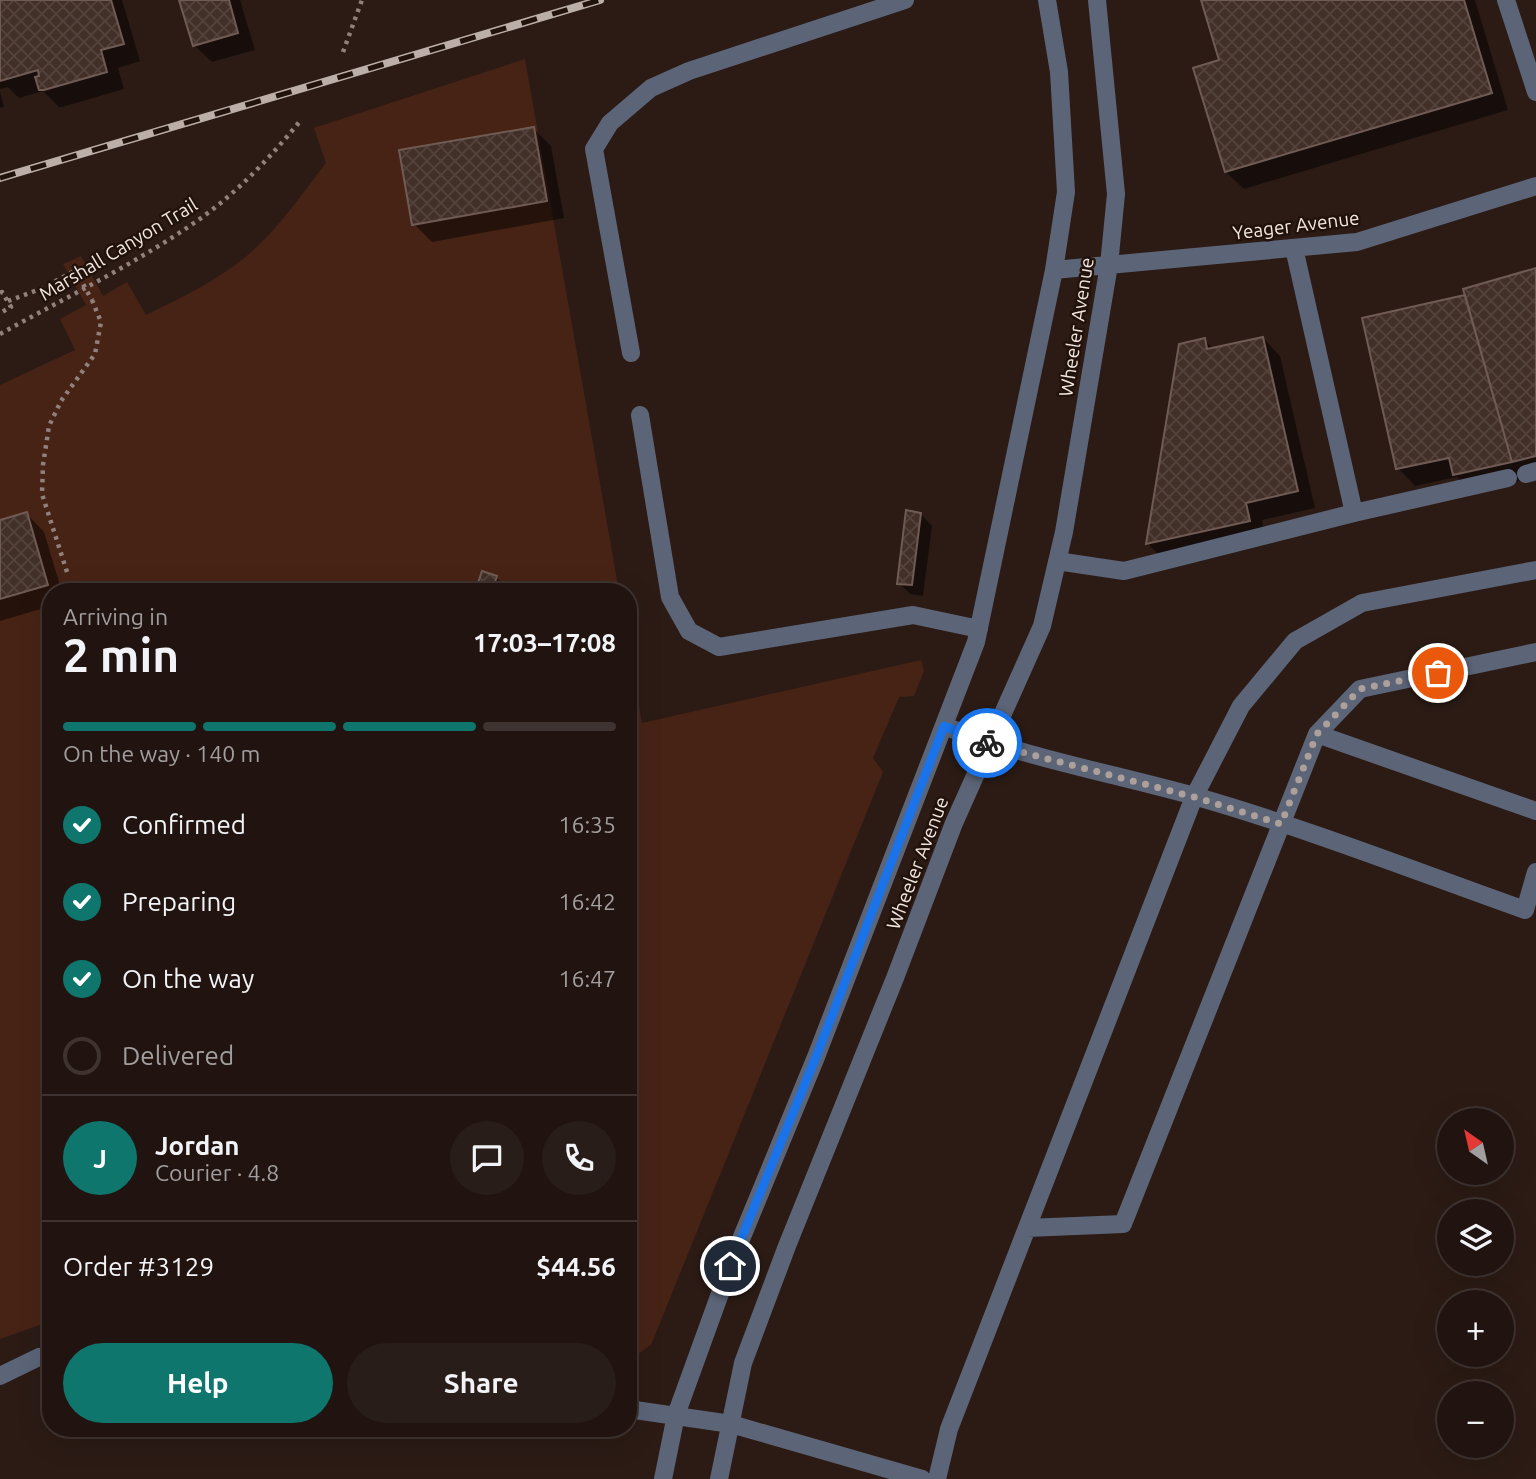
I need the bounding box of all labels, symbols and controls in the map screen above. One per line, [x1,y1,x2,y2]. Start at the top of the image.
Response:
street label: Marshall Canyon Trail [35,193,201,305]
street label: Yeager Avenue [1231,206,1361,244]
street label: Wheeler Avenue [1054,256,1098,398]
text: Arriving in [63,604,168,629]
text: 17:03–17:08 [473,628,616,657]
text: 2 min [63,629,179,681]
pin [1408,643,1468,703]
icon: bag [1419,654,1457,692]
courier [952,708,1022,778]
icon: bike [968,724,1006,762]
text: On the way · 140 m [63,741,260,766]
street label: Wheeler Avenue [882,794,952,932]
icon: check [63,806,101,844]
text: Confirmed [122,810,246,839]
text: 16:35 [558,812,616,837]
icon: check [63,883,101,921]
text: Preparing [122,887,236,916]
text: 16:42 [558,889,616,914]
icon: check [63,960,101,998]
text: On the way [122,964,254,993]
text: 16:47 [558,966,616,991]
text: Delivered [122,1041,234,1070]
north arrow [1437,1108,1514,1185]
map controls [1437,1108,1514,1458]
button: chat [450,1121,524,1195]
button: phone [542,1121,616,1195]
text: Jordan [155,1131,240,1160]
text: J [93,1144,107,1173]
text: Courier · 4.8 [155,1160,279,1185]
button: layers [1437,1199,1514,1276]
pin [700,1236,760,1296]
icon: home [711,1247,749,1285]
text: Order #3129 [63,1252,214,1281]
text: $44.56 [536,1252,616,1281]
button: + [1437,1290,1514,1367]
button: Help [63,1343,333,1423]
button: Share [347,1343,616,1423]
button: − [1437,1381,1514,1458]

